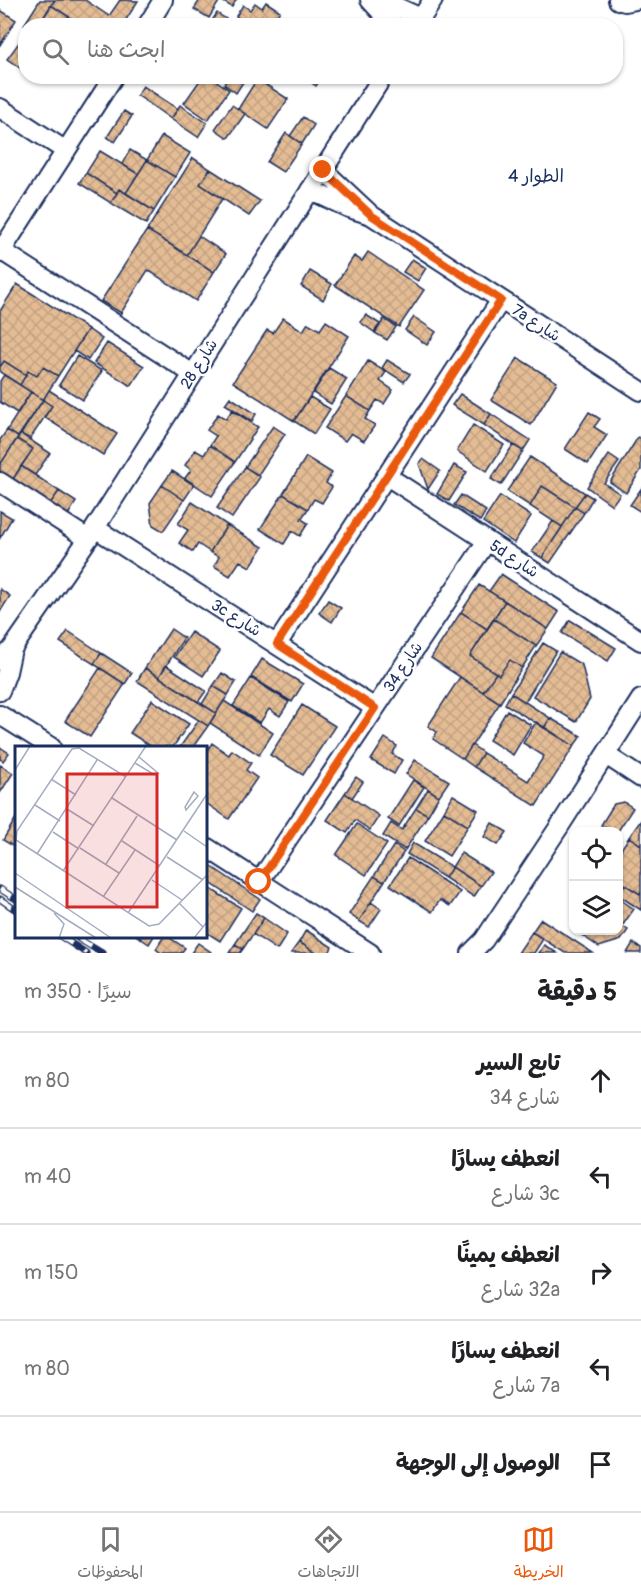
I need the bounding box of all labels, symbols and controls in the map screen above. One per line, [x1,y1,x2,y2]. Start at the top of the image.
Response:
search box [18,18,623,84]
icon: search [39,35,72,68]
text: ابحث هنا [87,36,165,64]
route end [309,156,335,182]
district label: الطوار 4 [508,165,564,188]
street label: 7a شارع [507,300,564,347]
street label: شارع 28 [176,335,223,393]
street label: 5d شارع [485,536,542,583]
street label: 3c شارع [207,595,265,642]
street label: شارع 34 [379,638,428,697]
inset map [15,746,207,938]
map controls [569,827,623,935]
button: locate [569,827,623,881]
route start [245,868,271,894]
button: layers [569,881,623,935]
text: 5 دقيقة [537,976,617,1008]
text: سيرًا · 350 m [24,979,132,1004]
text: تابع السير [477,1049,560,1077]
icon: ahead [584,1064,617,1097]
text: 80 m [24,1068,70,1093]
text: شارع 34 [490,1085,560,1110]
text: انعطف يسارًا [451,1145,560,1173]
icon: left [584,1160,617,1193]
text: 40 m [24,1164,71,1189]
text: 3c شارع [491,1181,560,1206]
text: انعطف يمينًا [457,1241,560,1269]
icon: right [584,1256,617,1289]
text: 150 m [24,1260,78,1285]
text: 32a شارع [481,1277,560,1302]
text: انعطف يسارًا [451,1337,560,1365]
icon: left [584,1352,617,1385]
text: 80 m [24,1356,70,1381]
text: 7a شارع [492,1373,560,1398]
icon: arrive [584,1448,617,1481]
text: الوصول إلى الوجهة [396,1449,560,1477]
tab: المحفوظات [77,1523,143,1586]
tab: الاتجاهات [298,1523,359,1586]
tab: الخريطة [514,1523,564,1586]

